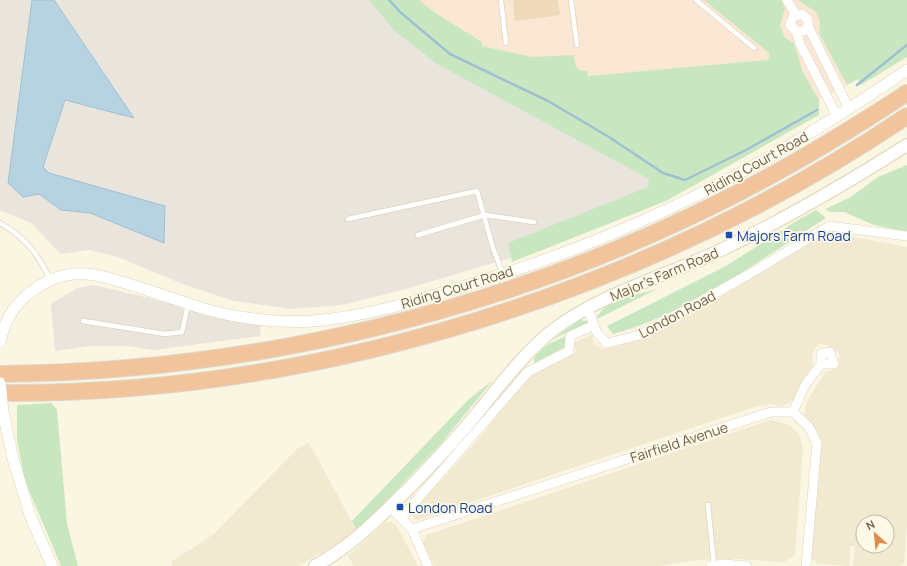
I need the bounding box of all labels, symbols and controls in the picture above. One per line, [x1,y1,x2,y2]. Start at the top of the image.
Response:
street label: Riding Court Road [701,126,811,200]
place label: Majors Farm Road [737,226,851,245]
marker: Majors Farm Road [724,230,734,240]
street label: Major's Farm Road [607,243,721,305]
street label: Riding Court Road [399,261,515,313]
street label: London Road [635,286,719,342]
street label: Fairfield Avenue [628,417,730,467]
place label: London Road [408,498,493,517]
marker: London Road [395,502,405,512]
north arrow [855,514,895,554]
text: N [863,516,877,533]

